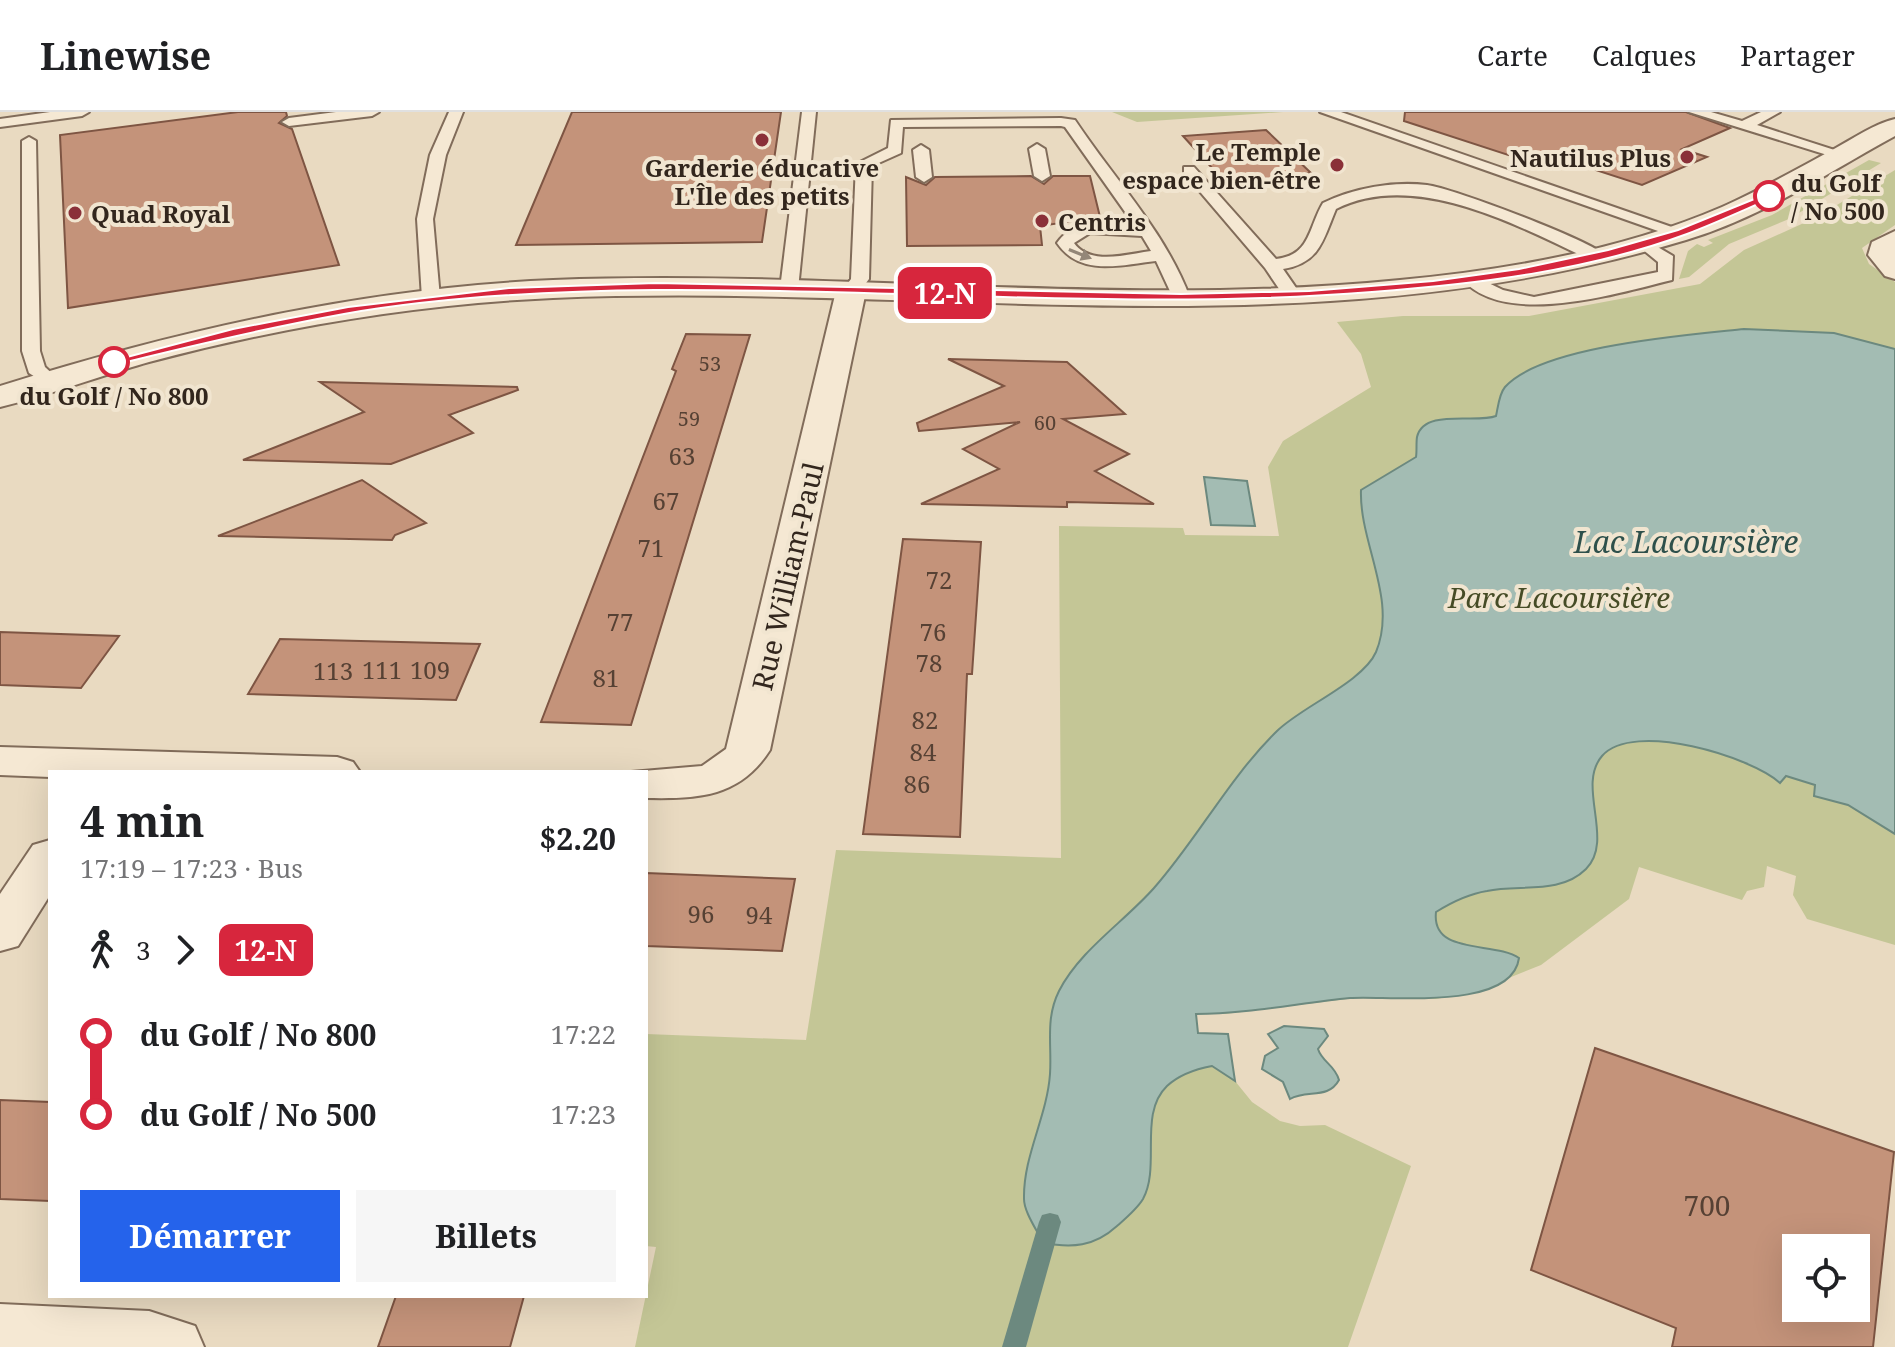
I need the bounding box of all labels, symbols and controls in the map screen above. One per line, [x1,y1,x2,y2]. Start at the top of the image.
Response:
text: Linewise [40,29,211,81]
text: Carte [1477,36,1548,74]
text: Calques [1592,36,1696,74]
text: Partager [1740,36,1855,74]
marker: Garderie éducative L'Île des petits [753,131,771,149]
place label: Le Temple espace bien-être [1122,135,1321,196]
place label: Nautilus Plus [1510,141,1671,174]
marker: Nautilus Plus [1678,148,1696,166]
place label: Garderie éducative L'Île des petits [645,151,879,212]
marker: Le Temple espace bien-être [1328,156,1346,174]
place label: du Golf / No 500 [1791,166,1885,227]
marker: du Golf / No 500 [1754,181,1784,211]
place label: Quad Royal [91,197,231,230]
marker: Quad Royal [66,204,84,222]
place label: Centris [1058,205,1146,238]
marker: Centris [1033,212,1051,230]
one-way arrow [1068,248,1092,261]
line badge: 12-N [889,267,1001,319]
text: 12-N [914,274,976,312]
marker: du Golf / No 800 [99,347,129,377]
house number: 53 [699,350,721,377]
place label: du Golf / No 800 [19,379,209,412]
house number: 59 [678,405,700,432]
house number: 60 [1034,409,1056,436]
house number: 63 [669,439,695,472]
street label: Rue William-Paul [742,458,832,694]
house number: 67 [653,484,679,517]
water label: Lac Lacoursière [1573,521,1798,562]
house number: 71 [638,531,664,564]
house number: 72 [926,563,952,596]
park label: Parc Lacoursière [1447,578,1670,616]
house number: 77 [607,605,633,638]
house number: 76 [920,615,946,648]
house number: 78 [916,646,942,679]
house number: 111 [362,653,402,686]
house number: 109 [410,653,450,686]
house number: 113 [313,654,353,687]
house number: 81 [593,661,619,694]
house number: 82 [912,703,938,736]
house number: 84 [910,735,937,768]
house number: 86 [904,767,930,800]
text: 4 min [80,790,205,850]
text: $2.20 [539,818,616,859]
text: 17:19 – 17:23 · Bus [80,850,303,886]
house number: 96 [688,897,714,930]
house number: 94 [746,898,773,931]
icon: walk [80,928,124,972]
icon: forward [163,928,207,972]
text: 12-N [235,931,297,969]
text: 3 [136,932,151,968]
text: du Golf / No 800 [140,1014,377,1055]
text: 17:22 [550,1016,616,1052]
text: du Golf / No 500 [140,1094,377,1135]
text: 17:23 [550,1096,616,1132]
house number: 700 [1684,1186,1730,1224]
button: Démarrer [80,1190,340,1282]
button: Billets [356,1190,616,1282]
map controls [1782,1234,1870,1322]
button: locate [1782,1234,1870,1322]

